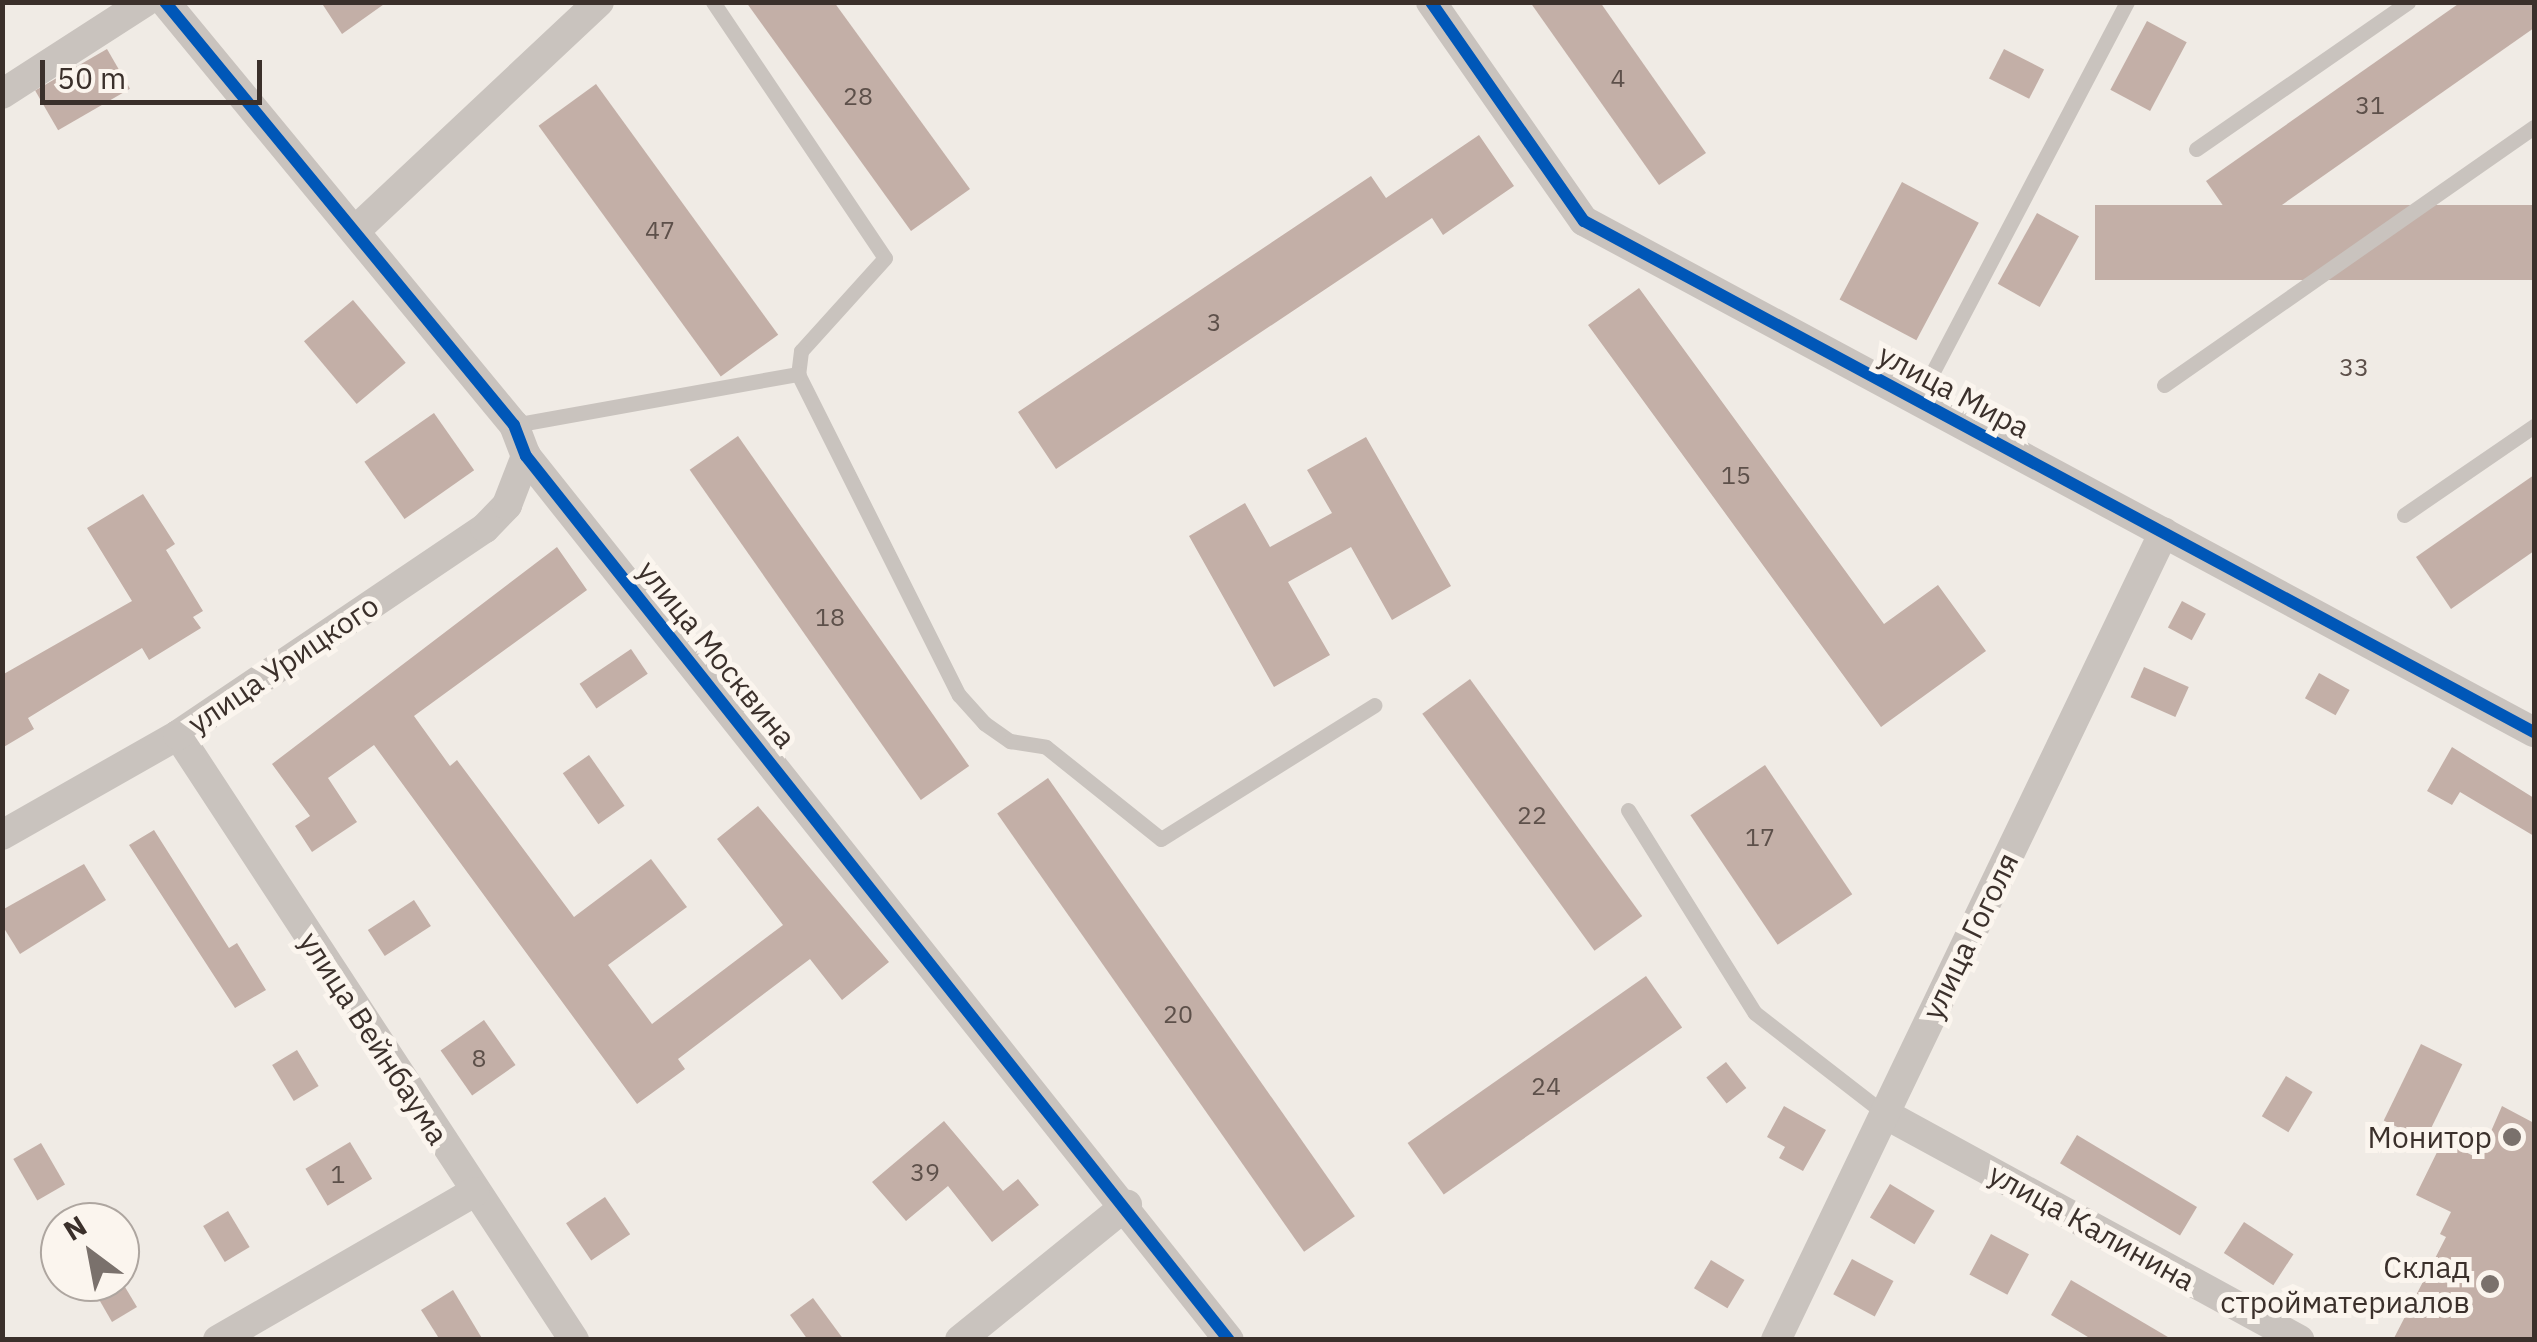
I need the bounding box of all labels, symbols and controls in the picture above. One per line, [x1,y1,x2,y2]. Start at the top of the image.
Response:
scale bar [45,40,268,102]
text: 50 m [57,58,126,97]
house number: 4 [1611,63,1625,93]
house number: 28 [843,81,873,111]
house number: 31 [2355,90,2385,120]
house number: 47 [645,215,675,245]
house number: 3 [1207,307,1221,337]
street label: улица Мира [1872,336,2036,446]
house number: 33 [2339,352,2369,382]
house number: 15 [1721,460,1751,490]
street label: улица Москвина [630,553,804,755]
street label: улица Урицкого [181,587,385,741]
house number: 18 [815,602,845,632]
house number: 22 [1517,800,1547,830]
house number: 17 [1745,822,1775,852]
street label: улица Гоголя [1914,847,2026,1025]
street label: улица Вейнбаума [292,925,456,1151]
house number: 20 [1163,999,1193,1029]
house number: 8 [472,1043,486,1073]
house number: 24 [1531,1071,1561,1101]
place label: Монитор [2368,1119,2492,1155]
marker: Монитор [2501,1126,2523,1148]
street label: улица Калинина [1983,1156,2201,1298]
house number: 39 [910,1157,940,1187]
house number: 1 [331,1159,345,1189]
north arrow [40,1202,140,1302]
text: N [56,1207,93,1249]
place label: Склад стройматериалов [2220,1249,2470,1320]
marker: Склад стройматериалов [2479,1273,2501,1295]

